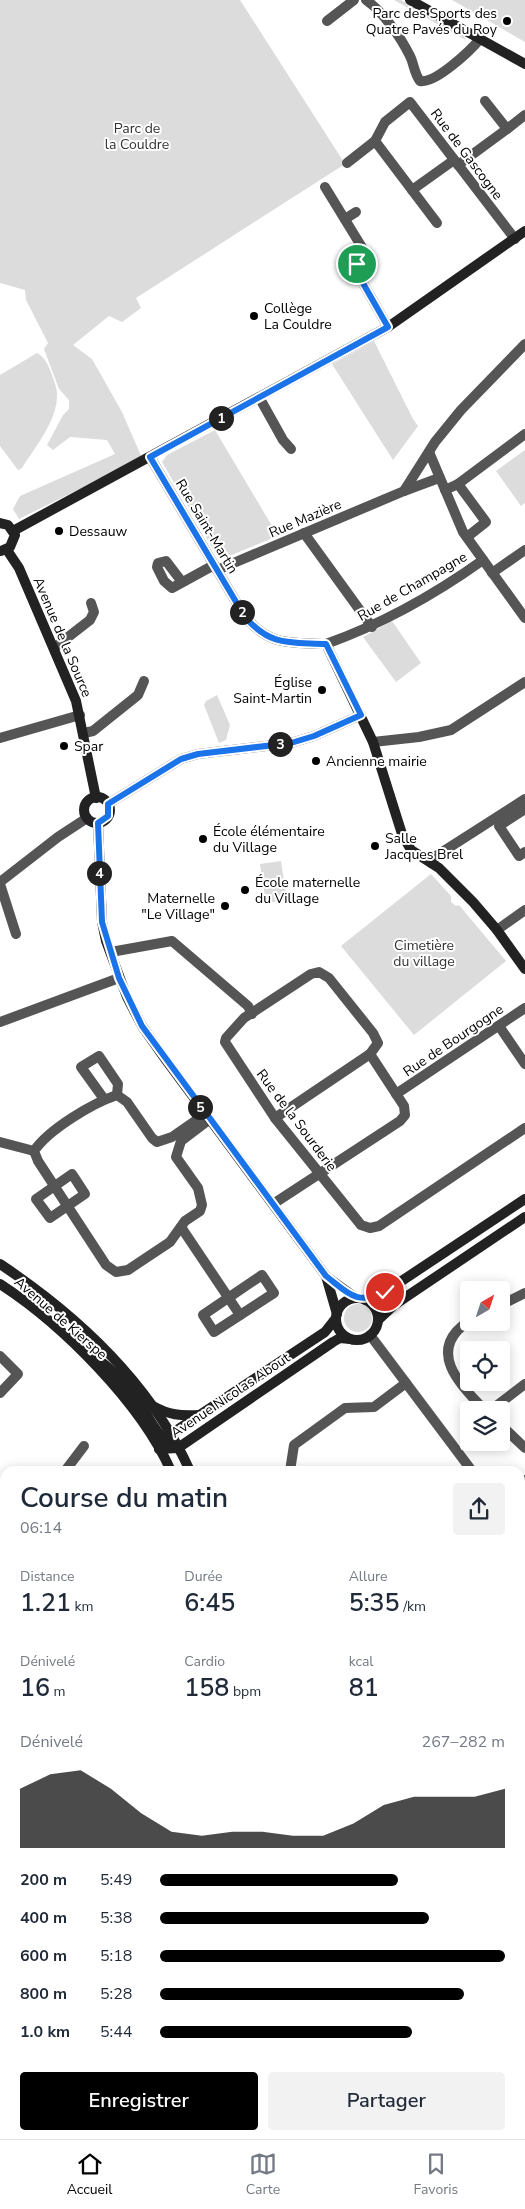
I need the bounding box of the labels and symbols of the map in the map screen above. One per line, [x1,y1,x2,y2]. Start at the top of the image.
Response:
place label: Parc des Sports des Quatre Pavés du Roy [366,4,498,39]
marker: Parc des Sports des Quatre Pavés du Roy [501,15,513,27]
street label: Rue de Gascogne [426,105,507,204]
park label: Parc de la Couldre [105,119,169,154]
pin [336,243,378,285]
place label: Collège La Couldre [264,299,332,334]
marker: Collège La Couldre [248,310,260,322]
pin: 1 [208,406,234,430]
street label: Rue Saint-Martin [171,475,242,577]
street label: Rue Mazière [266,495,344,542]
place label: Dessauw [69,522,128,541]
marker: Dessauw [53,525,65,537]
street label: Rue de Champagne [354,547,470,626]
street label: Avenue de la Source [29,574,96,700]
pin: 2 [230,600,254,624]
place label: Église Saint-Martin [233,673,312,708]
marker: Église Saint-Martin [316,684,328,696]
pin: 3 [268,732,292,756]
place label: Spar [74,737,103,756]
marker: Spar [58,740,70,752]
place label: Ancienne mairie [326,752,427,771]
marker: Ancienne mairie [310,755,322,767]
place label: École élémentaire du Village [213,822,325,857]
place label: Salle Jacques Brel [384,829,464,864]
marker: École élémentaire du Village [197,833,209,845]
marker: Salle Jacques Brel [369,840,381,852]
pin: 4 [86,860,112,886]
place label: École maternelle du Village [255,873,360,908]
marker: École maternelle du Village [239,884,251,896]
place label: Maternelle "Le Village" [141,889,215,924]
marker: Maternelle "Le Village" [219,900,231,912]
park label: Cimetière du village [393,936,455,971]
street label: Rue de Bourgogne [399,1000,507,1081]
street label: Rue de la Sourderie [252,1065,341,1175]
pin: 5 [188,1094,212,1120]
pin [364,1271,406,1313]
street label: Avenue de Kierspe [10,1273,111,1364]
north arrow [460,1281,510,1331]
street label: Avenue Nicolas About [167,1348,294,1442]

